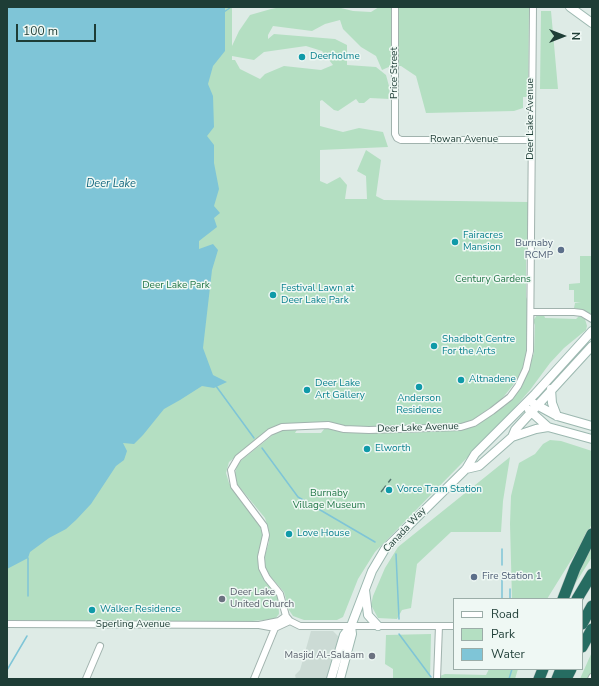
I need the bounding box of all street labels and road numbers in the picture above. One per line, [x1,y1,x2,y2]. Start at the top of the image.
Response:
street label: Price Street [389,47,401,99]
street label: Deer Lake Avenue [525,78,537,160]
street label: Rowan Avenue [430,134,498,146]
street label: Deer Lake Avenue [377,421,459,435]
street label: Canada Way [381,505,429,555]
street label: Sperling Avenue [96,619,170,631]

